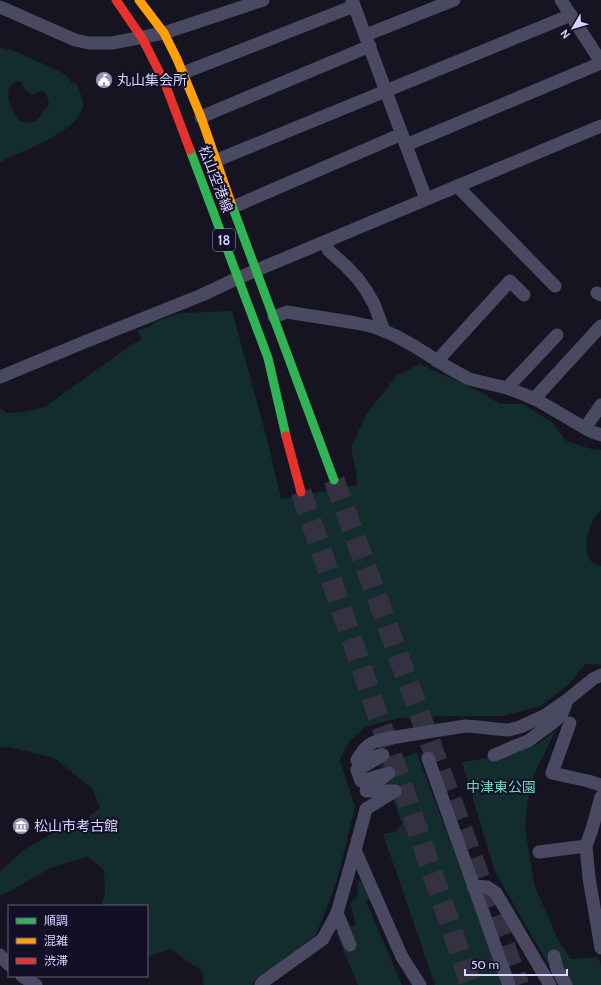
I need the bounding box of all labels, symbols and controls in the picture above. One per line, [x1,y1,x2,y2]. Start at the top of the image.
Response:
north arrow [553,8,593,48]
text: N [557,27,573,42]
public building icon: 丸山集会所 [94,70,114,90]
place label: 丸山集会所 [117,71,187,89]
street label: 松山空港線 [195,143,237,215]
road number: 18 [213,229,235,251]
park label: 中津東公園 [466,778,536,796]
museum icon: 松山市考古館 [11,816,31,836]
place label: 松山市考古館 [34,817,118,835]
legend [8,905,148,977]
text: 順調 [44,913,68,928]
text: 混雑 [44,933,68,948]
scale bar [465,951,567,977]
text: 渋滞 [44,953,68,968]
text: 50 m [471,957,499,972]

